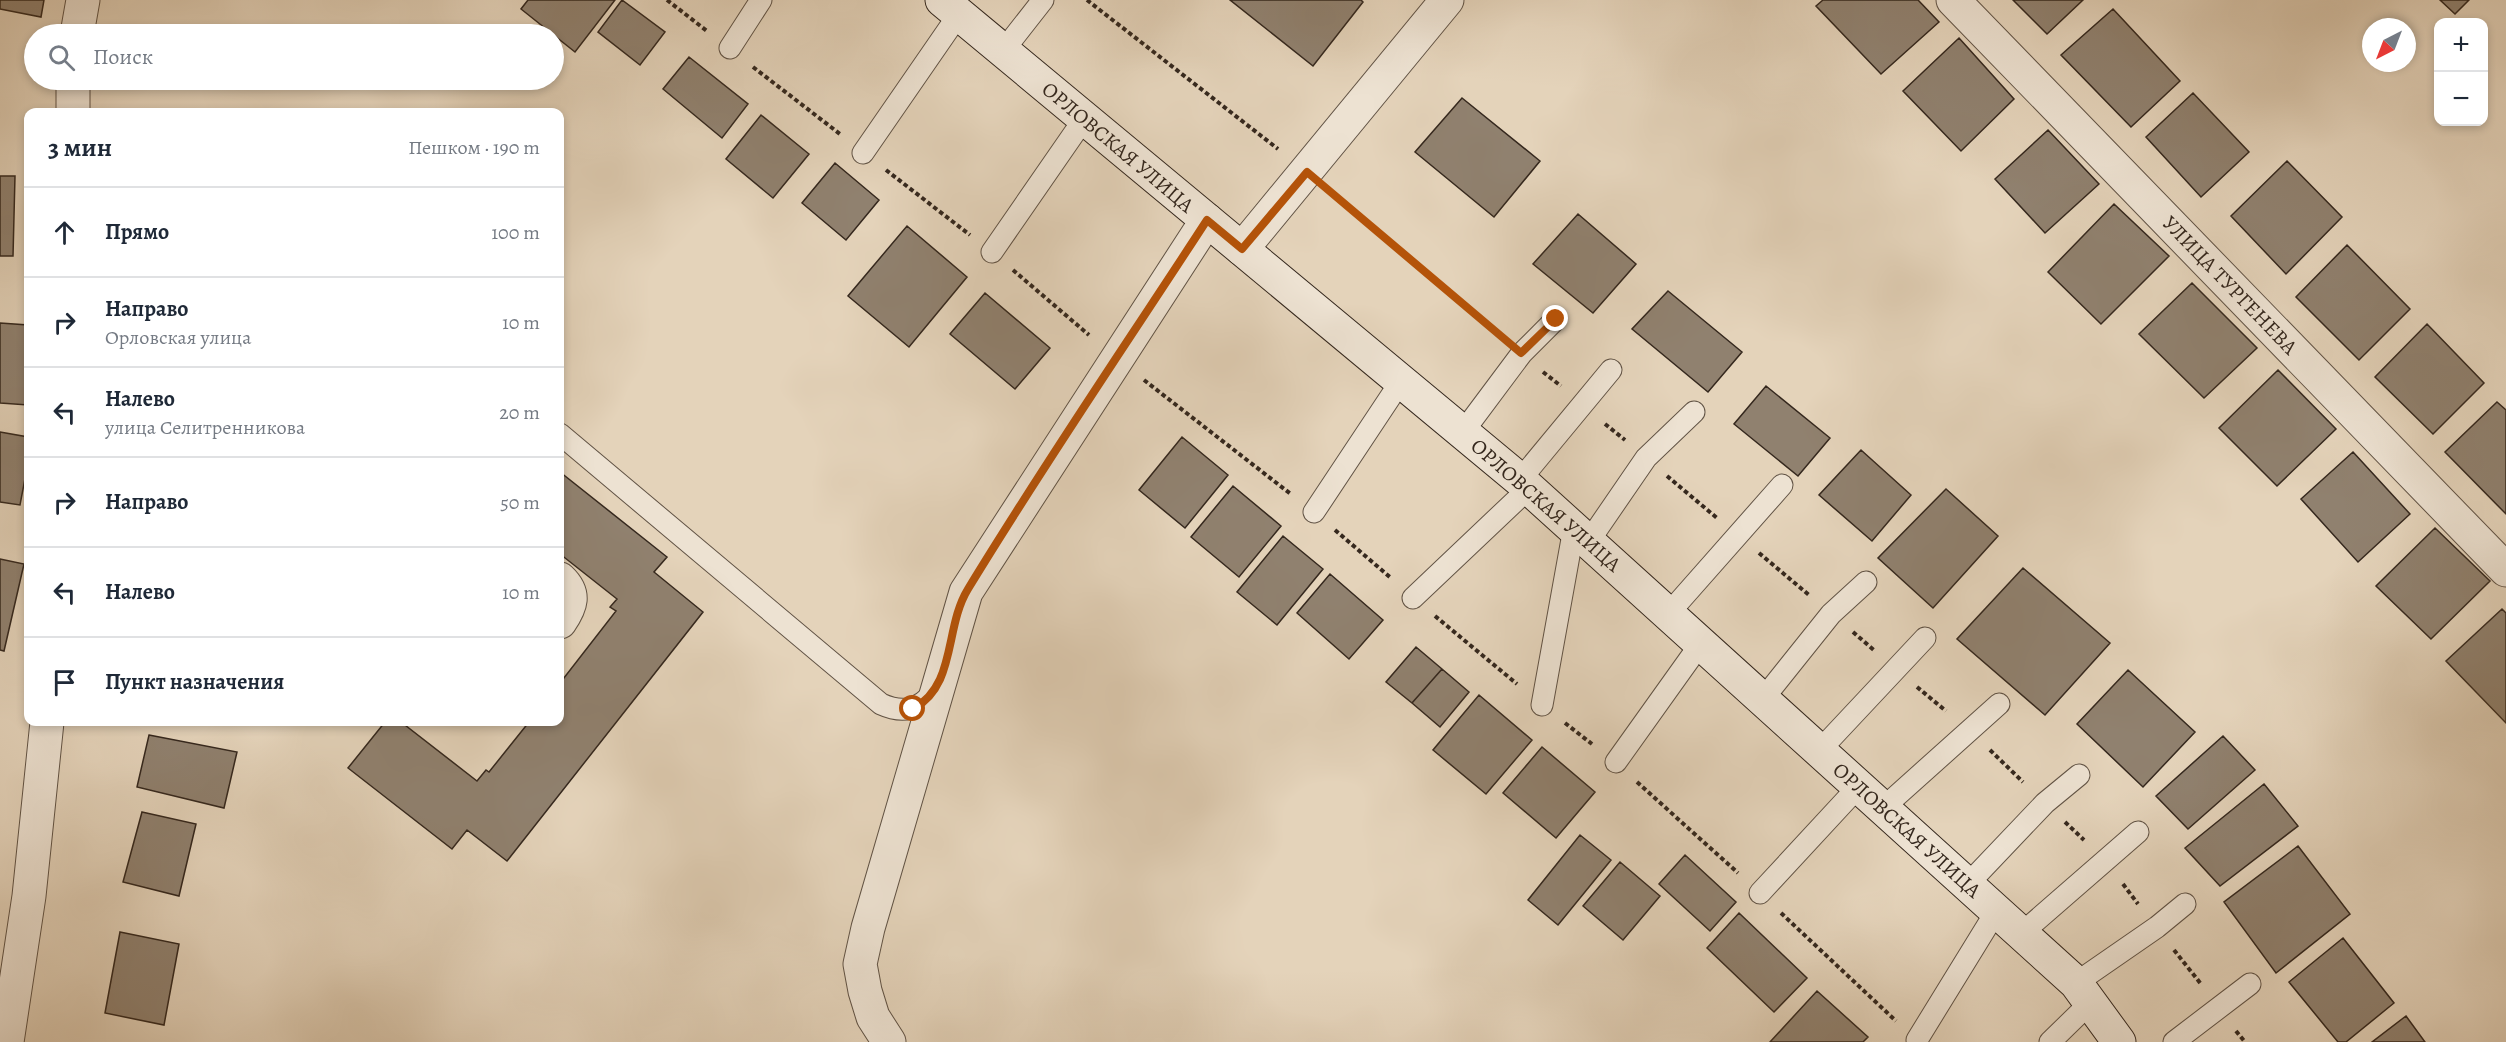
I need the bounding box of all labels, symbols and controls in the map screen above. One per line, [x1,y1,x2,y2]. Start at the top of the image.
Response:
north arrow [2362,18,2416,72]
map controls [2434,18,2488,126]
button: + [2434,18,2488,72]
search box [24,24,564,90]
icon: search [45,41,78,74]
text: Поиск [93,42,153,72]
button: − [2434,72,2488,126]
street label: ОРЛОВСКАЯ УЛИЦА [1036,75,1200,219]
text: 3 мин [48,130,112,165]
text: Пешком · 190 m [408,134,540,161]
street label: УЛИЦА ТУРГЕНЕВА [2156,209,2304,361]
icon: ahead [48,216,81,249]
text: Прямо [105,217,169,247]
text: 100 m [491,219,540,246]
text: Направо [105,294,188,324]
route end [1542,305,1568,331]
icon: right [48,306,81,339]
text: 10 m [502,309,540,336]
text: Орловская улица [105,324,251,351]
text: Налево [105,384,175,414]
icon: left [48,396,81,429]
text: 20 m [499,399,540,426]
text: улица Селитренникова [105,414,305,441]
street label: ОРЛОВСКАЯ УЛИЦА [1465,432,1628,578]
icon: right [48,486,81,519]
text: Направо [105,487,188,517]
text: 50 m [500,489,540,516]
icon: left [48,576,81,609]
text: Налево [105,577,175,607]
text: 10 m [502,579,540,606]
icon: arrive [48,666,81,699]
text: Пункт назначения [105,667,284,697]
route start [899,695,925,721]
street label: ОРЛОВСКАЯ УЛИЦА [1827,756,1988,905]

